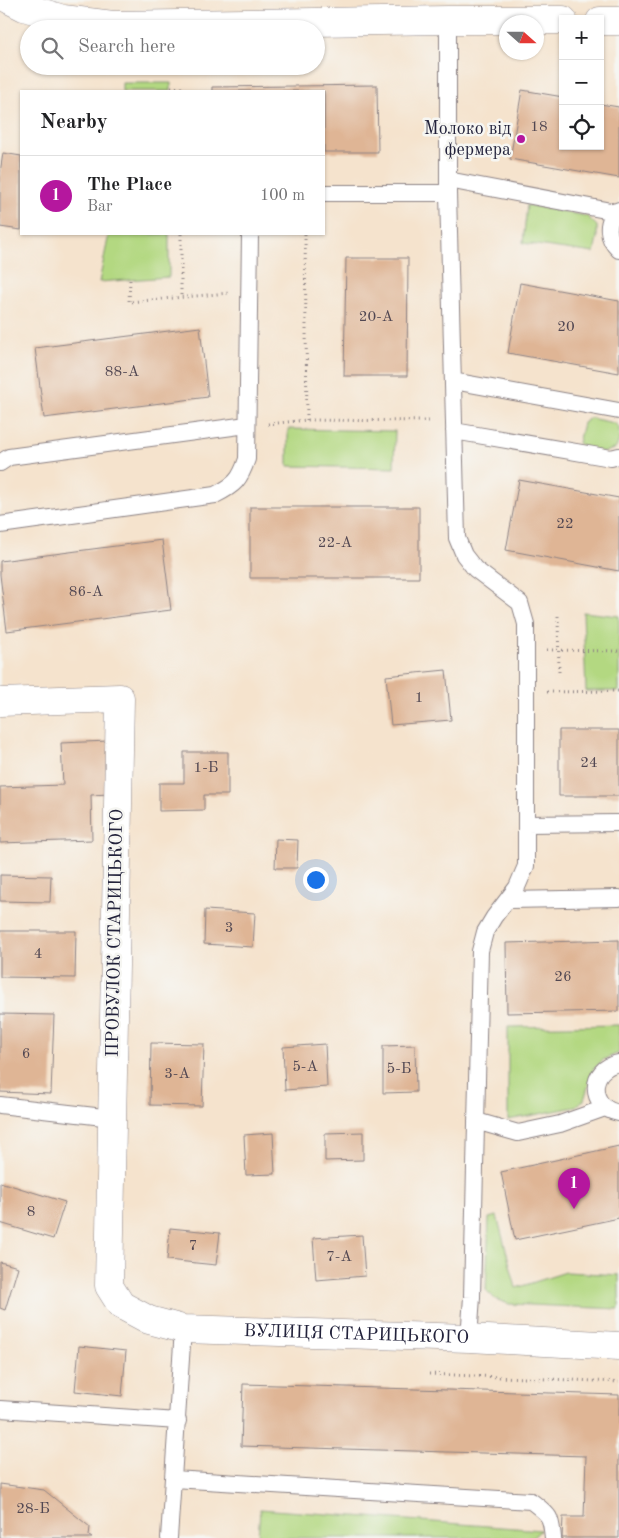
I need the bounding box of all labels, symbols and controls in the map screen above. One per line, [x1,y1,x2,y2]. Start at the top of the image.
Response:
north arrow [499,15,544,60]
map controls [559,15,604,150]
button: + [559,15,604,60]
search box [20,20,325,75]
icon: search [38,34,66,62]
text: Search here [78,38,175,57]
button: − [559,60,604,105]
button: locate [559,105,604,150]
text: Nearby [40,112,108,133]
place label: Молоко від фермера [424,120,511,160]
house number: 18 [530,120,548,135]
marker: Молоко від фермера [515,133,527,145]
text: The Place [87,176,172,195]
text: 1 [51,188,61,204]
text: 100 m [260,188,305,204]
text: Bar [87,199,113,215]
house number: 20-А [359,310,394,325]
house number: 20 [557,320,575,335]
house number: 88-А [105,365,140,380]
house number: 22 [556,517,574,532]
house number: 22-А [318,536,353,551]
house number: 86-А [69,585,104,600]
house number: 1 [415,691,423,706]
house number: 24 [580,756,598,771]
house number: 1-Б [194,761,218,776]
street label: ПРОВУЛОК СТАРИЦЬКОГО [104,809,126,1057]
your location [303,867,329,893]
house number: 3 [225,921,233,936]
house number: 4 [34,947,42,962]
house number: 26 [554,970,572,985]
house number: 6 [22,1047,30,1062]
house number: 5-А [292,1060,318,1075]
house number: 5-Б [387,1062,411,1077]
house number: 3-А [164,1067,190,1082]
pin: 1 [558,1168,590,1209]
house number: 8 [27,1205,35,1220]
house number: 7 [189,1239,197,1254]
house number: 7-А [326,1250,352,1265]
street label: ВУЛИЦЯ СТАРИЦЬКОГО [243,1322,469,1347]
house number: 28-Б [16,1502,50,1517]

